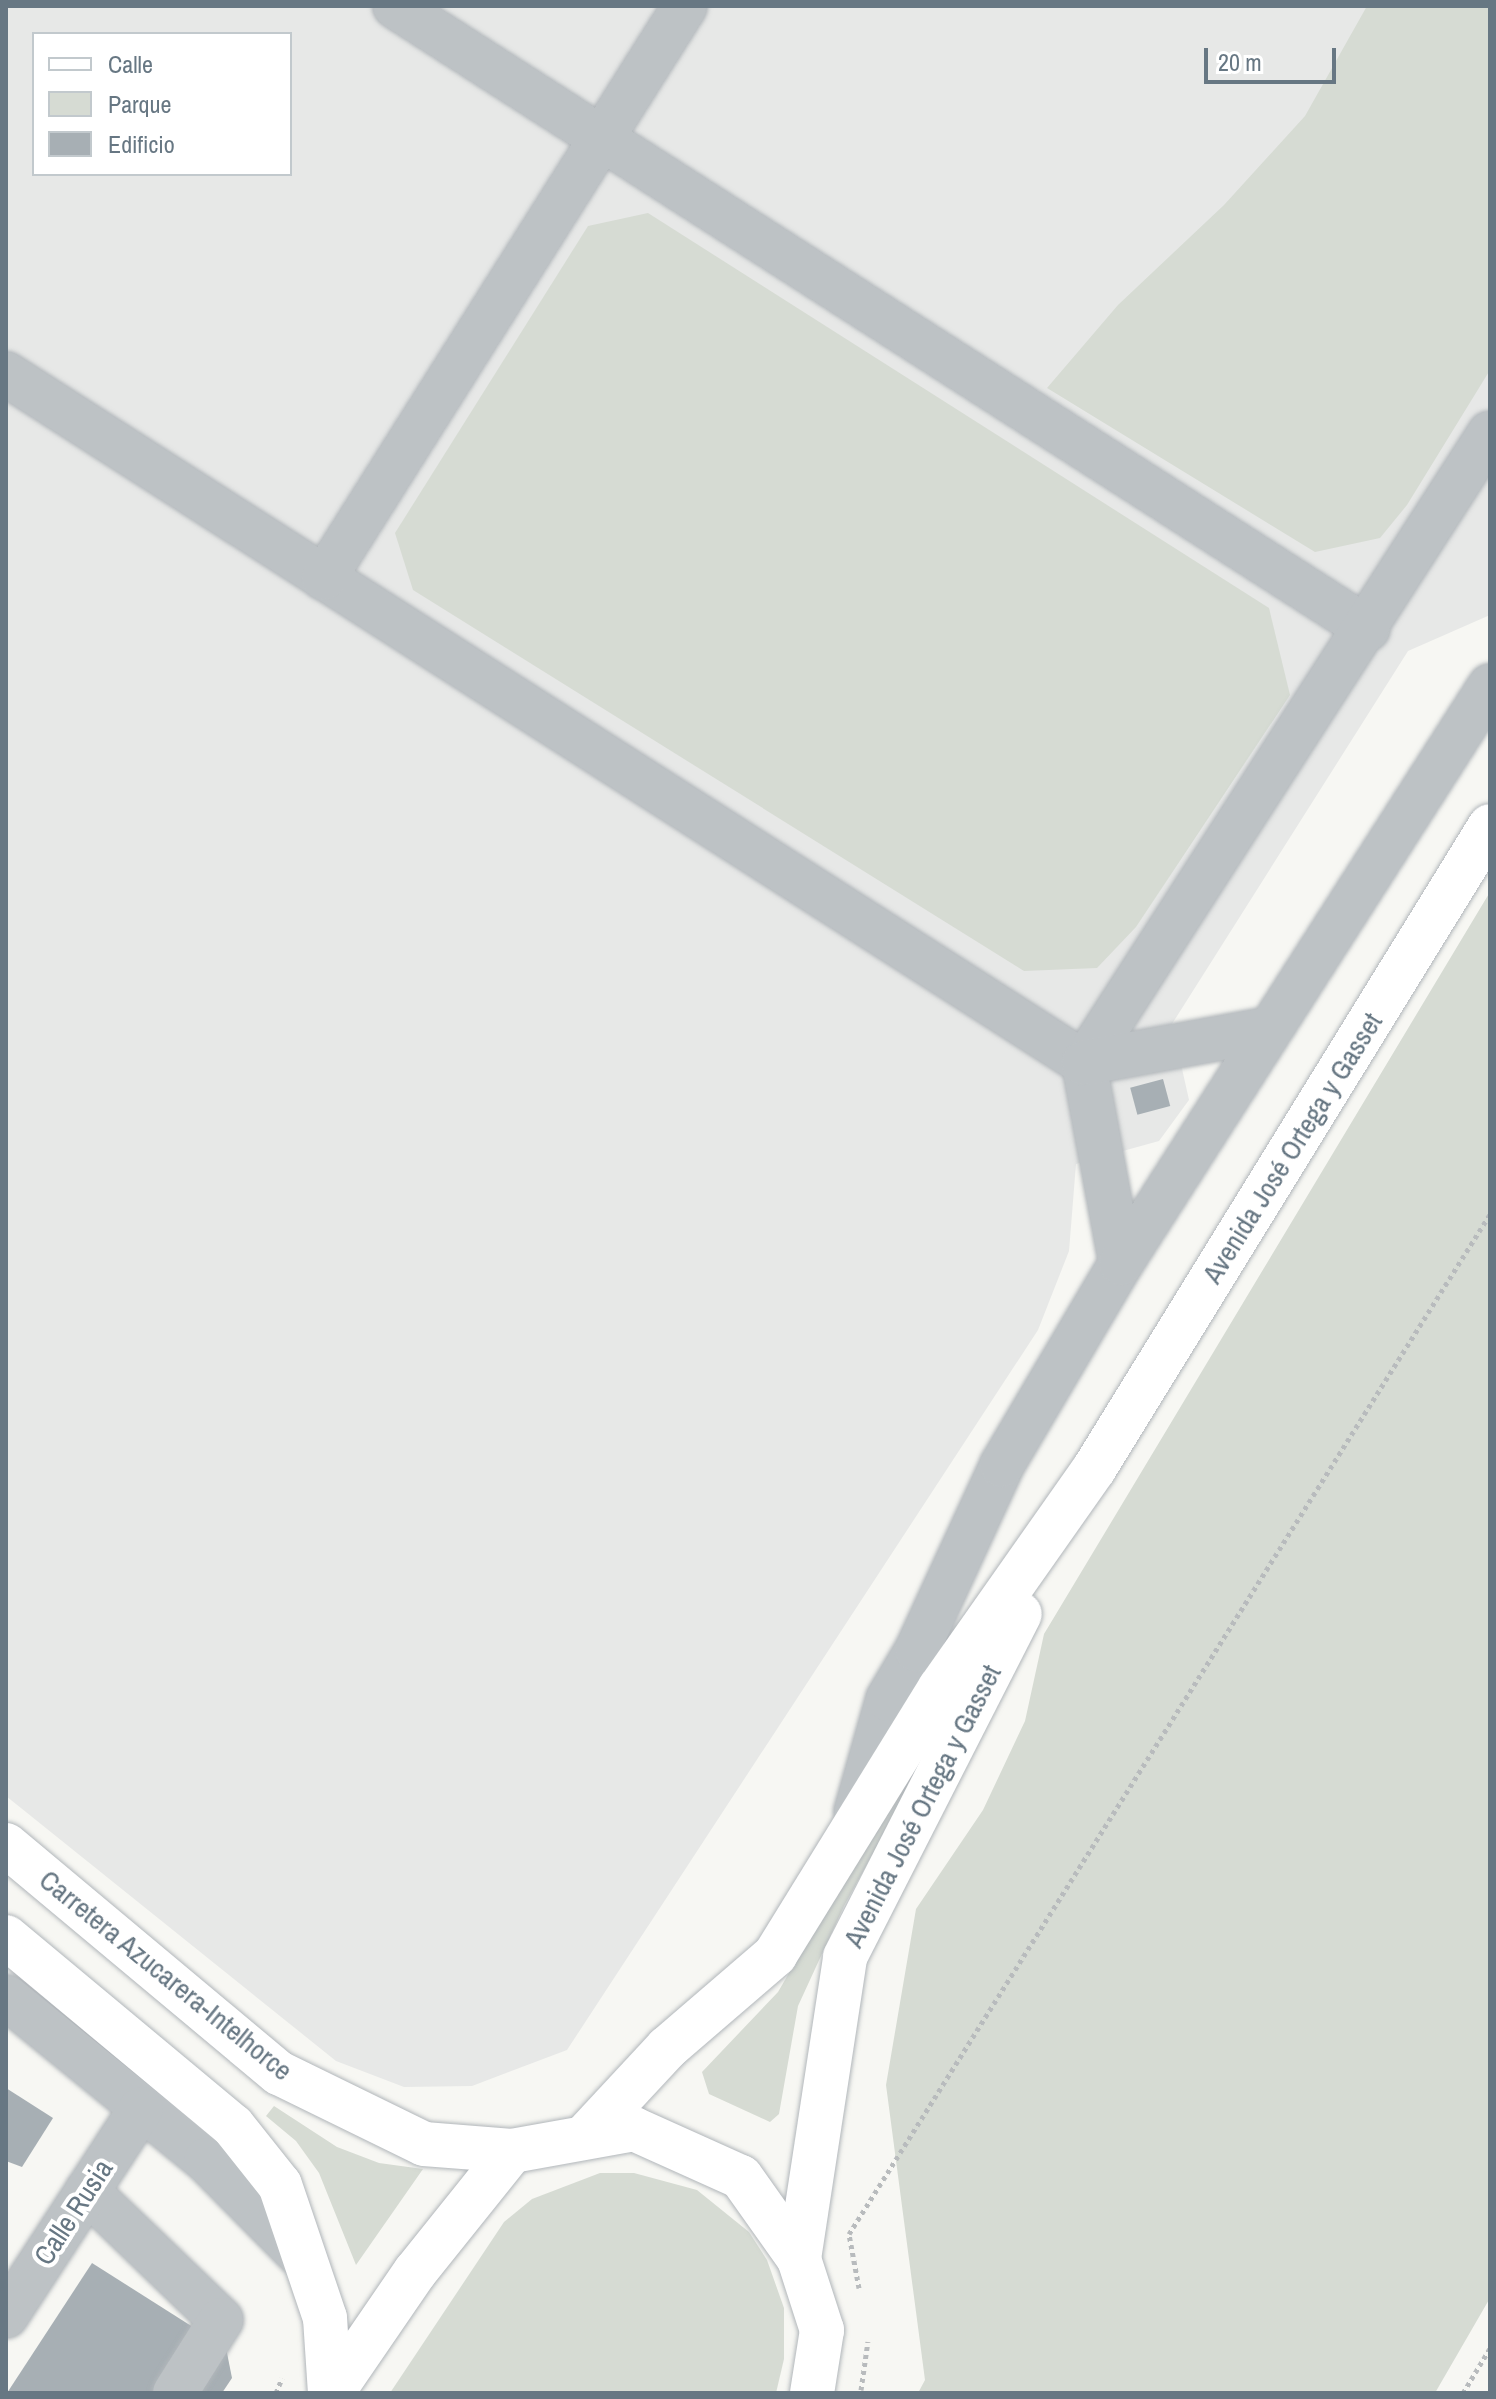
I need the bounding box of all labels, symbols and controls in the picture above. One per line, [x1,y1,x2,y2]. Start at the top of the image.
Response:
legend [32,32,292,176]
scale bar [1208,32,1340,82]
text: 20 m [1218,46,1262,78]
text: Calle [108,48,153,80]
text: Parque [108,88,171,120]
text: Edificio [108,128,175,160]
street label: Avenida José Ortega y Gasset [1195,1007,1389,1289]
street label: Avenida José Ortega y Gasset [836,1659,1008,1953]
street label: Carretera Azucarera-Intelhorce [32,1862,300,2088]
street label: Calle Rusia [27,2153,119,2271]

